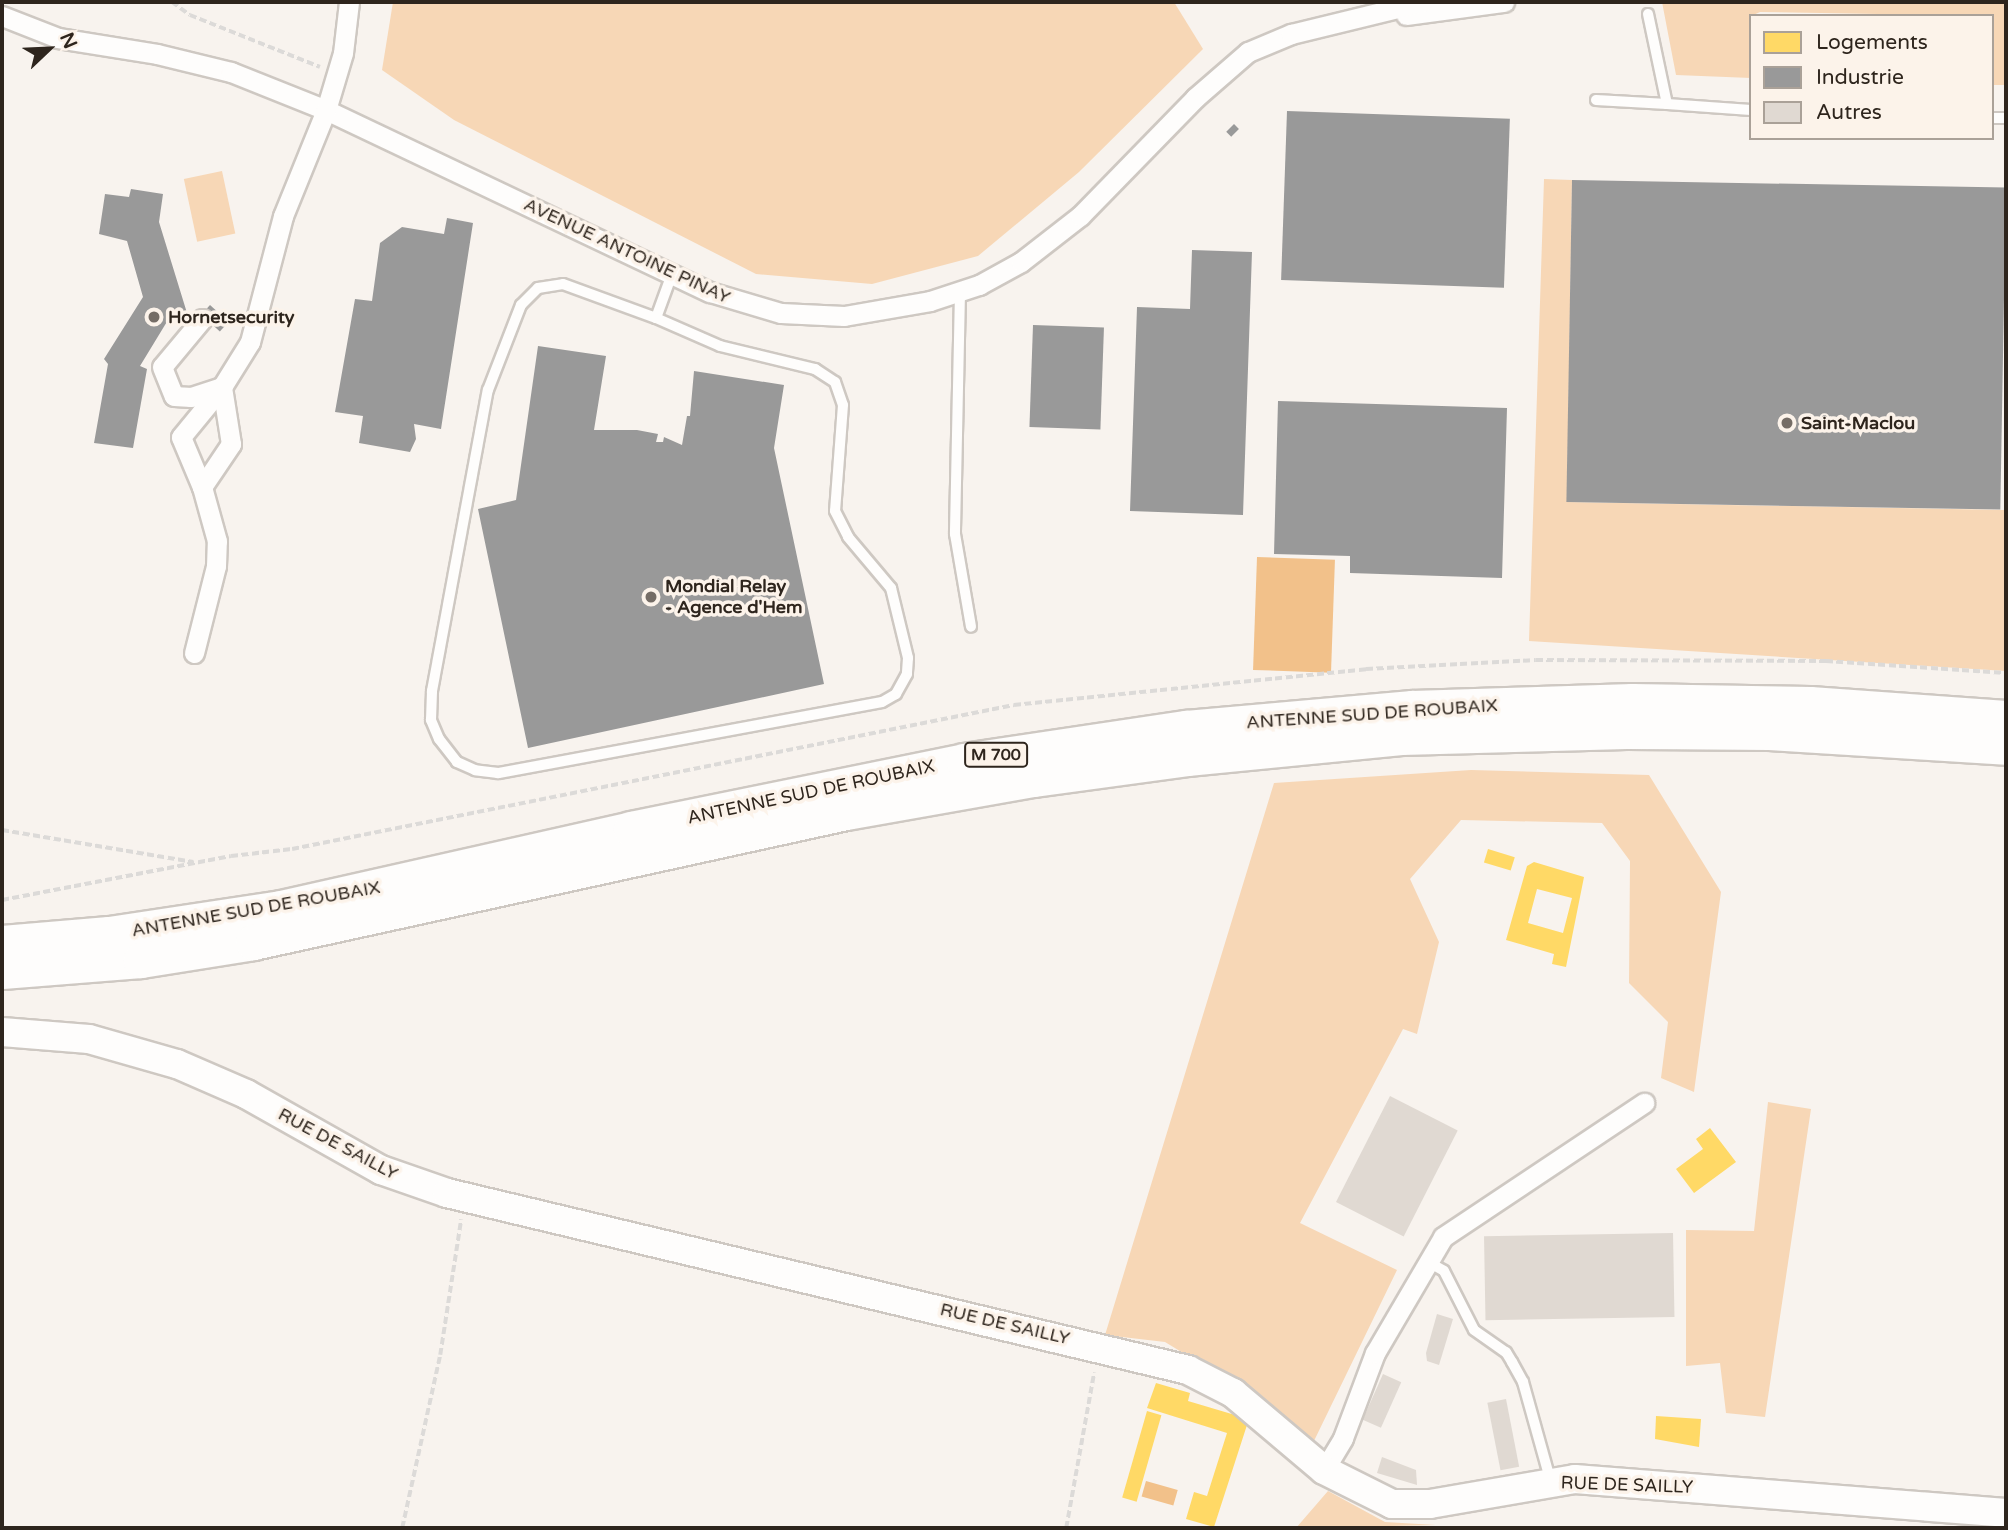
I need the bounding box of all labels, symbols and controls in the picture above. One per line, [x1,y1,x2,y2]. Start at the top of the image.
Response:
north arrow [14,14,84,84]
legend [1749,14,1994,140]
text: N [55,29,81,52]
text: Logements [1816,30,1928,55]
text: Industrie [1816,65,1904,90]
text: Autres [1816,100,1882,125]
street label: AVENUE ANTOINE PINAY [520,194,734,308]
place label: Hornetsecurity [168,306,294,328]
marker: Hornetsecurity [146,309,162,325]
place label: Saint-Maclou [1801,412,1915,434]
marker: Saint-Maclou [1779,415,1795,431]
place label: Mondial Relay - Agence d'Hem [665,576,803,618]
marker: Mondial Relay - Agence d'Hem [643,589,659,605]
street label: ANTENNE SUD DE ROUBAIX [1245,694,1499,734]
road number: M 700 [963,742,1029,768]
street label: ANTENNE SUD DE ROUBAIX [685,755,937,829]
street label: ANTENNE SUD DE ROUBAIX [130,876,382,942]
street label: RUE DE SAILLY [274,1103,402,1185]
street label: RUE DE SAILLY [938,1299,1072,1349]
street label: RUE DE SAILLY [1560,1472,1694,1498]

